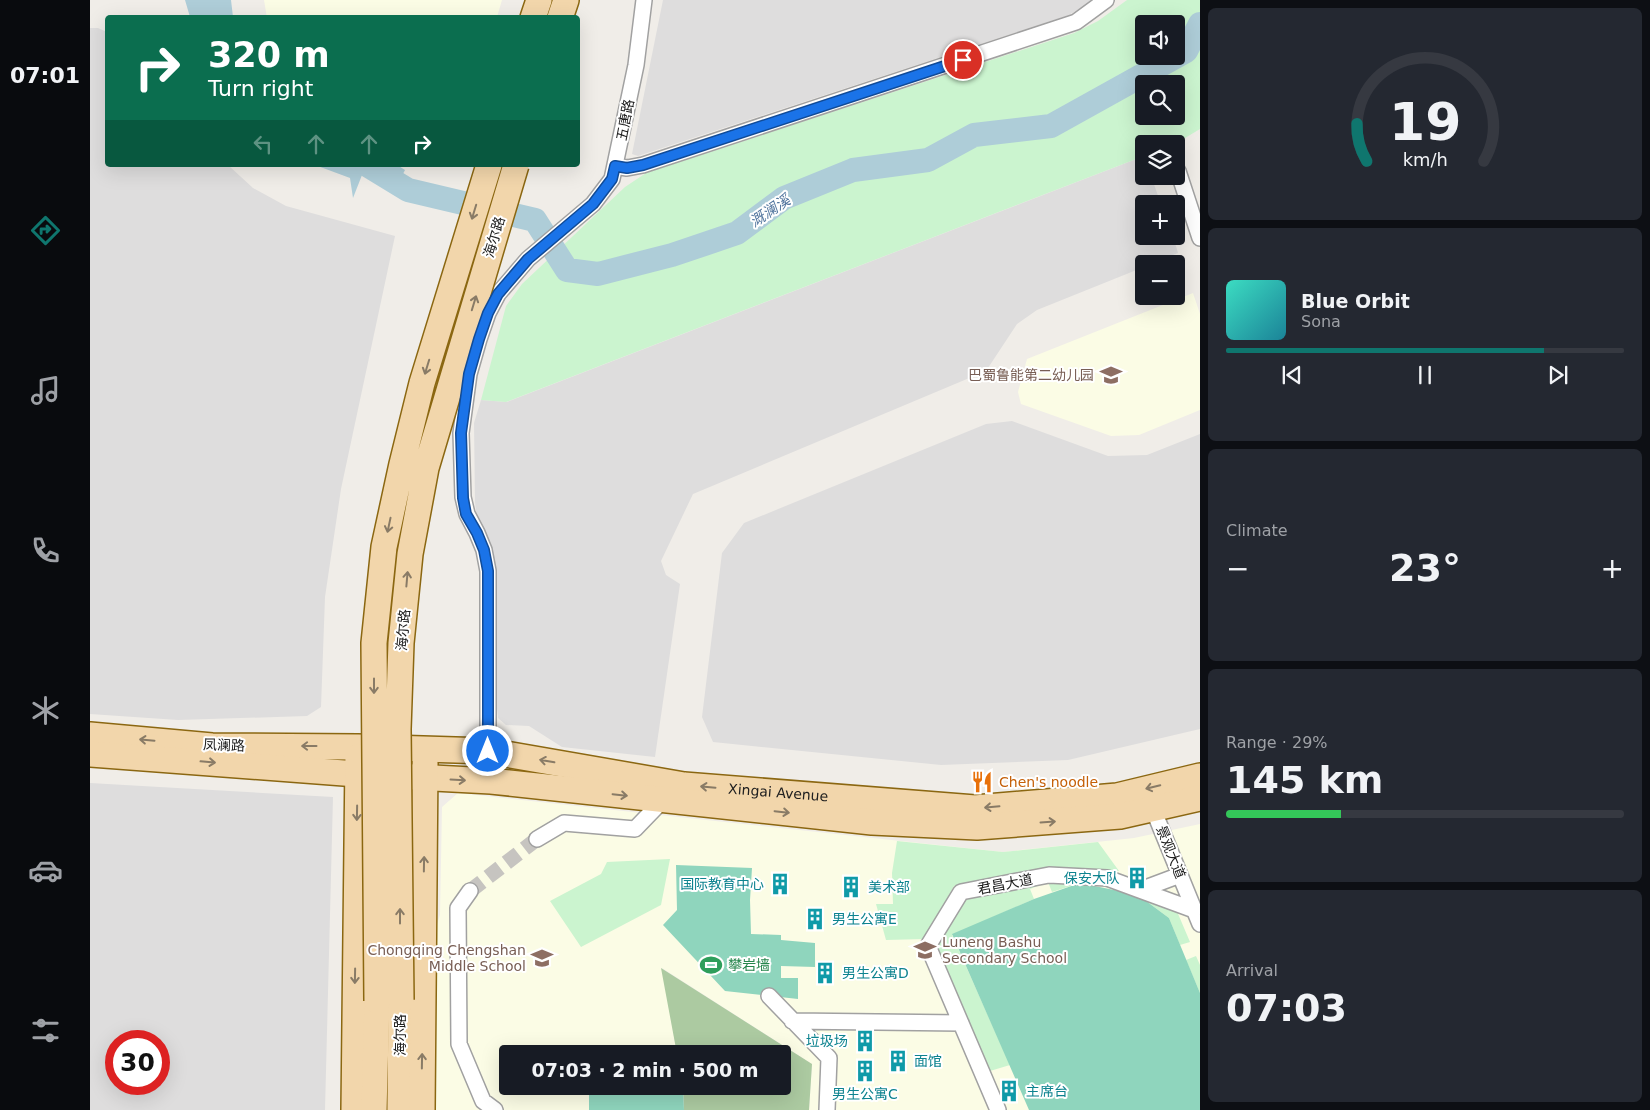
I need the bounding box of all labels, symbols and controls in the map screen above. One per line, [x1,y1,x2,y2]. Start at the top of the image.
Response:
map controls [1135,15,1185,305]
button: sound [1135,15,1185,65]
icon: right [125,35,190,100]
text: 320 m [208,35,330,75]
pin [942,39,984,81]
icon: arrive [949,46,977,74]
text: 07:01 [10,63,80,88]
button: search [1135,75,1185,125]
text: Turn right [208,76,313,101]
text: 19 [1389,92,1461,152]
street label: 五唐路 [613,98,637,142]
icon: left [249,130,277,158]
icon: ahead [302,130,330,158]
icon: ahead [355,130,383,158]
icon: right [408,130,436,158]
button: layers [1135,135,1185,185]
text: km/h [1402,149,1448,170]
water label: 溉澜溪 [746,190,795,231]
button: + [1135,195,1185,245]
one-way arrow [469,203,479,219]
icon: directions [28,213,63,248]
street label: 海尔路 [480,215,508,259]
button: − [1135,255,1185,305]
text: Blue Orbit [1301,290,1410,312]
one-way arrow [470,295,479,311]
text: Sona [1301,312,1341,331]
one-way arrow [422,359,432,375]
icon: previous [1278,361,1306,389]
icon: pause [1411,361,1439,389]
icon: next [1544,361,1572,389]
school or university icon: 巴蜀鲁能第二幼儿园 [1098,362,1124,388]
place label: 巴蜀鲁能第二幼儿园 [968,367,1094,383]
icon: music [28,373,63,408]
one-way arrow [384,517,393,533]
text: Climate [1226,521,1288,540]
icon: phone [28,533,63,568]
text: 23° [1389,546,1461,590]
text: − [1226,552,1249,585]
text: + [1601,552,1624,585]
one-way arrow [402,572,412,588]
street label: 海尔路 [393,608,413,652]
one-way arrow [369,678,379,694]
icon: climate [28,693,63,728]
position arrow [461,724,513,776]
text: Range · 29% [1226,733,1328,752]
one-way arrow [139,735,155,745]
street label: 凤澜路 [203,736,245,754]
one-way arrow [301,742,317,751]
one-way arrow [540,756,556,766]
one-way arrow [200,758,216,767]
text: 145 km [1226,758,1383,802]
restaurant icon: Chen's noodle [969,769,995,795]
place label: Chen's noodle [999,774,1098,790]
one-way arrow [450,775,466,784]
street label: Xingai Avenue [728,781,829,804]
one-way arrow [700,782,716,792]
one-way arrow [1145,783,1161,792]
one-way arrow [612,790,628,800]
one-way arrow [984,802,1000,812]
one-way arrow [352,804,362,821]
one-way arrow [773,808,789,817]
one-way arrow [1040,817,1056,826]
street label: 景观大道 [1153,823,1189,881]
icon: car [28,853,63,888]
one-way arrow [420,856,429,872]
building icon: 保安大队 [1124,865,1150,891]
place label: 保安大队 [1064,870,1120,886]
building icon: 国际教育中心 [767,871,793,897]
street label: 君昌大道 [976,871,1034,897]
building icon: 美术部 [838,874,864,900]
place label: 国际教育中心 [680,876,764,892]
place label: 美术部 [868,879,910,895]
building icon: 男生公寓E [802,906,828,932]
one-way arrow [395,909,405,925]
place label: 男生公寓E [832,911,897,927]
place label: Luneng Bashu Secondary School [942,934,1067,966]
school or university icon: Luneng Bashu Secondary School [912,937,938,963]
place label: Chongqing Chengshan Middle School [367,942,526,974]
school or university icon: Chongqing Chengshan Middle School [529,945,555,971]
sports icon: 攀岩墙 [698,952,724,978]
place label: 攀岩墙 [728,957,770,973]
building icon: 男生公寓D [812,960,838,986]
text: Arrival [1226,961,1278,980]
place label: 男生公寓D [842,965,909,981]
one-way arrow [350,967,360,983]
text: 07:03 [1226,986,1347,1030]
icon: filters [28,1013,63,1048]
street label: 海尔路 [392,1014,408,1056]
building icon: 垃圾场 [852,1028,878,1054]
speed limit sign: 30 [105,1030,170,1095]
place label: 垃圾场 [806,1033,848,1049]
building icon: 面馆 [885,1048,911,1074]
place label: 面馆 [914,1053,942,1069]
one-way arrow [417,1054,427,1070]
building icon: 男生公寓C [852,1058,878,1084]
text: 07:03 · 2 min · 500 m [531,1059,759,1081]
building icon: 主席台 [996,1078,1022,1104]
place label: 主席台 [1026,1083,1068,1099]
place label: 男生公寓C [832,1086,898,1102]

